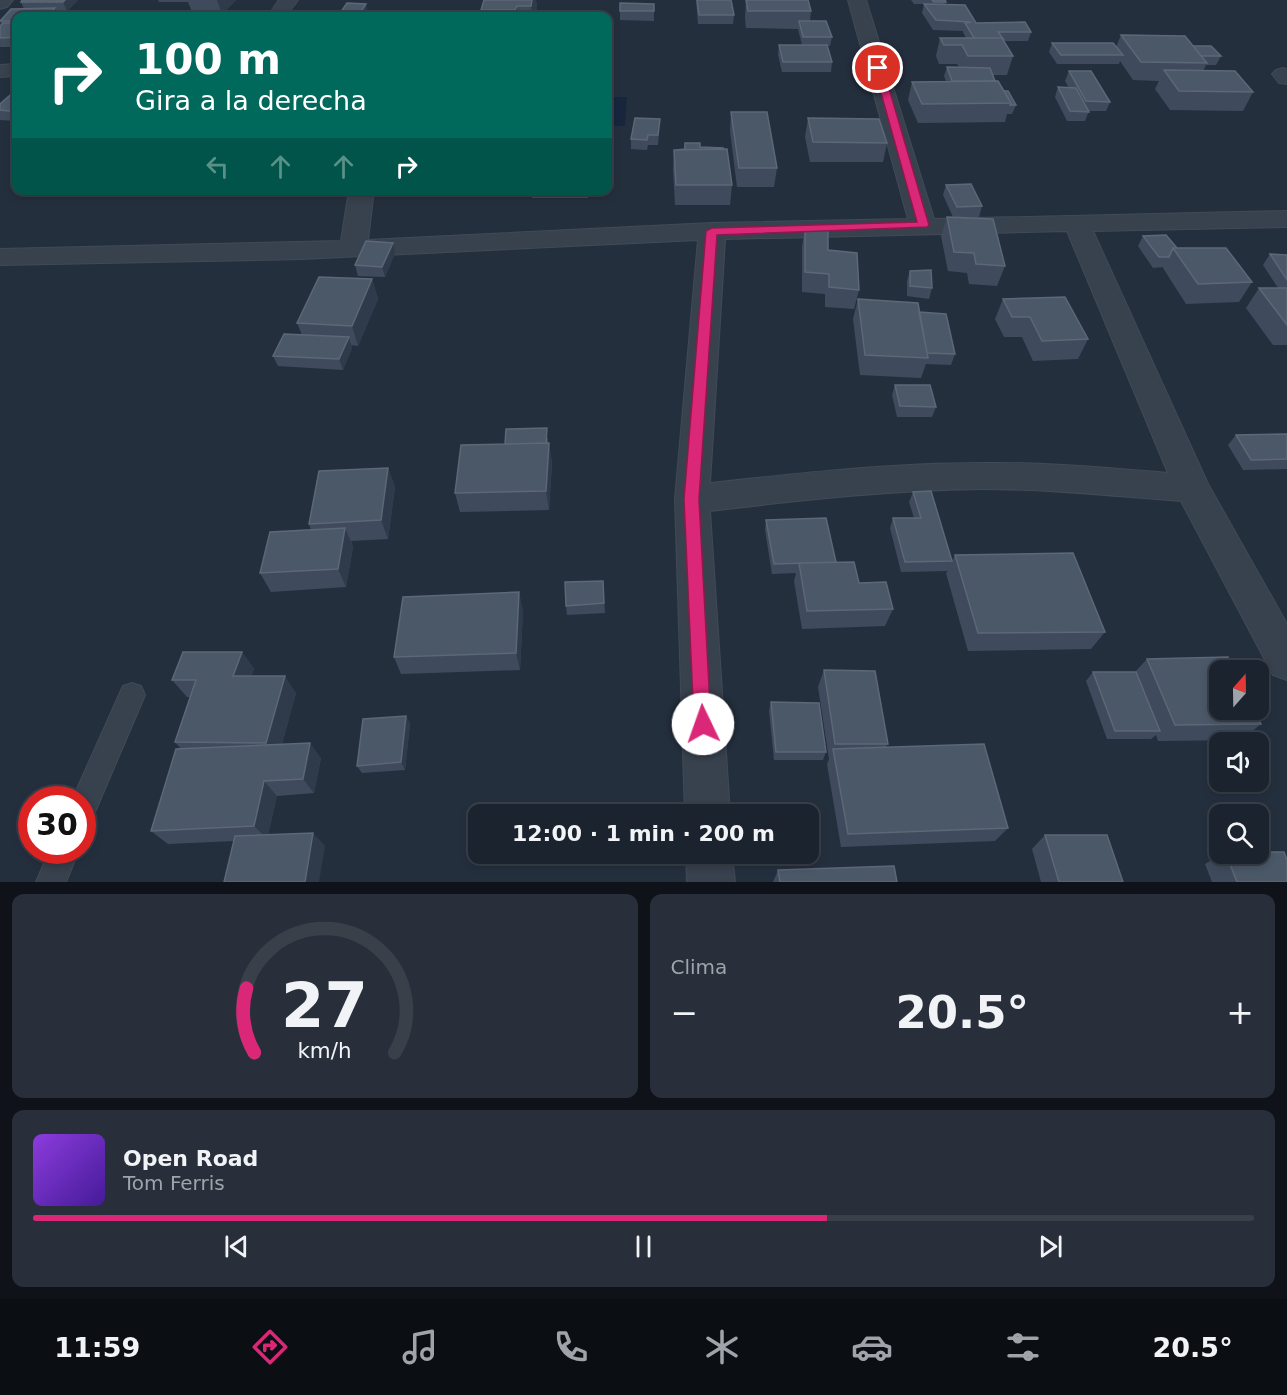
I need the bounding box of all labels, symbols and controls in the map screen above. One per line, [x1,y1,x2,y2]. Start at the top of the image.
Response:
text: 100 m [135,35,281,84]
icon: right [36,36,114,114]
pin [852,42,903,93]
icon: arrive [861,51,894,84]
text: Gira a la derecha [135,85,367,116]
icon: left [201,150,234,183]
icon: ahead [264,150,297,183]
icon: ahead [327,150,360,183]
icon: right [390,150,423,183]
north arrow [1209,660,1269,720]
map controls [1209,660,1269,864]
position arrow [671,692,735,756]
button: sound [1209,732,1269,792]
speed limit sign: 30 [18,786,96,864]
button: search [1209,804,1269,864]
text: 12:00 · 1 min · 200 m [512,821,775,846]
text: Clima [671,955,727,979]
text: 27 [281,969,368,1042]
text: 20.5° [895,986,1029,1039]
text: − [671,993,698,1032]
text: + [1226,993,1254,1032]
text: km/h [298,1038,352,1063]
text: Open Road [123,1146,258,1171]
text: Tom Ferris [123,1171,225,1195]
icon: previous [220,1230,253,1263]
icon: pause [627,1230,660,1263]
icon: next [1034,1230,1067,1263]
icon: directions [249,1326,291,1368]
icon: music [399,1326,441,1368]
icon: phone [550,1326,592,1368]
icon: climate [701,1326,743,1368]
icon: car [851,1326,893,1368]
icon: filters [1002,1326,1044,1368]
text: 11:59 [54,1332,140,1363]
text: 20.5° [1153,1332,1233,1363]

